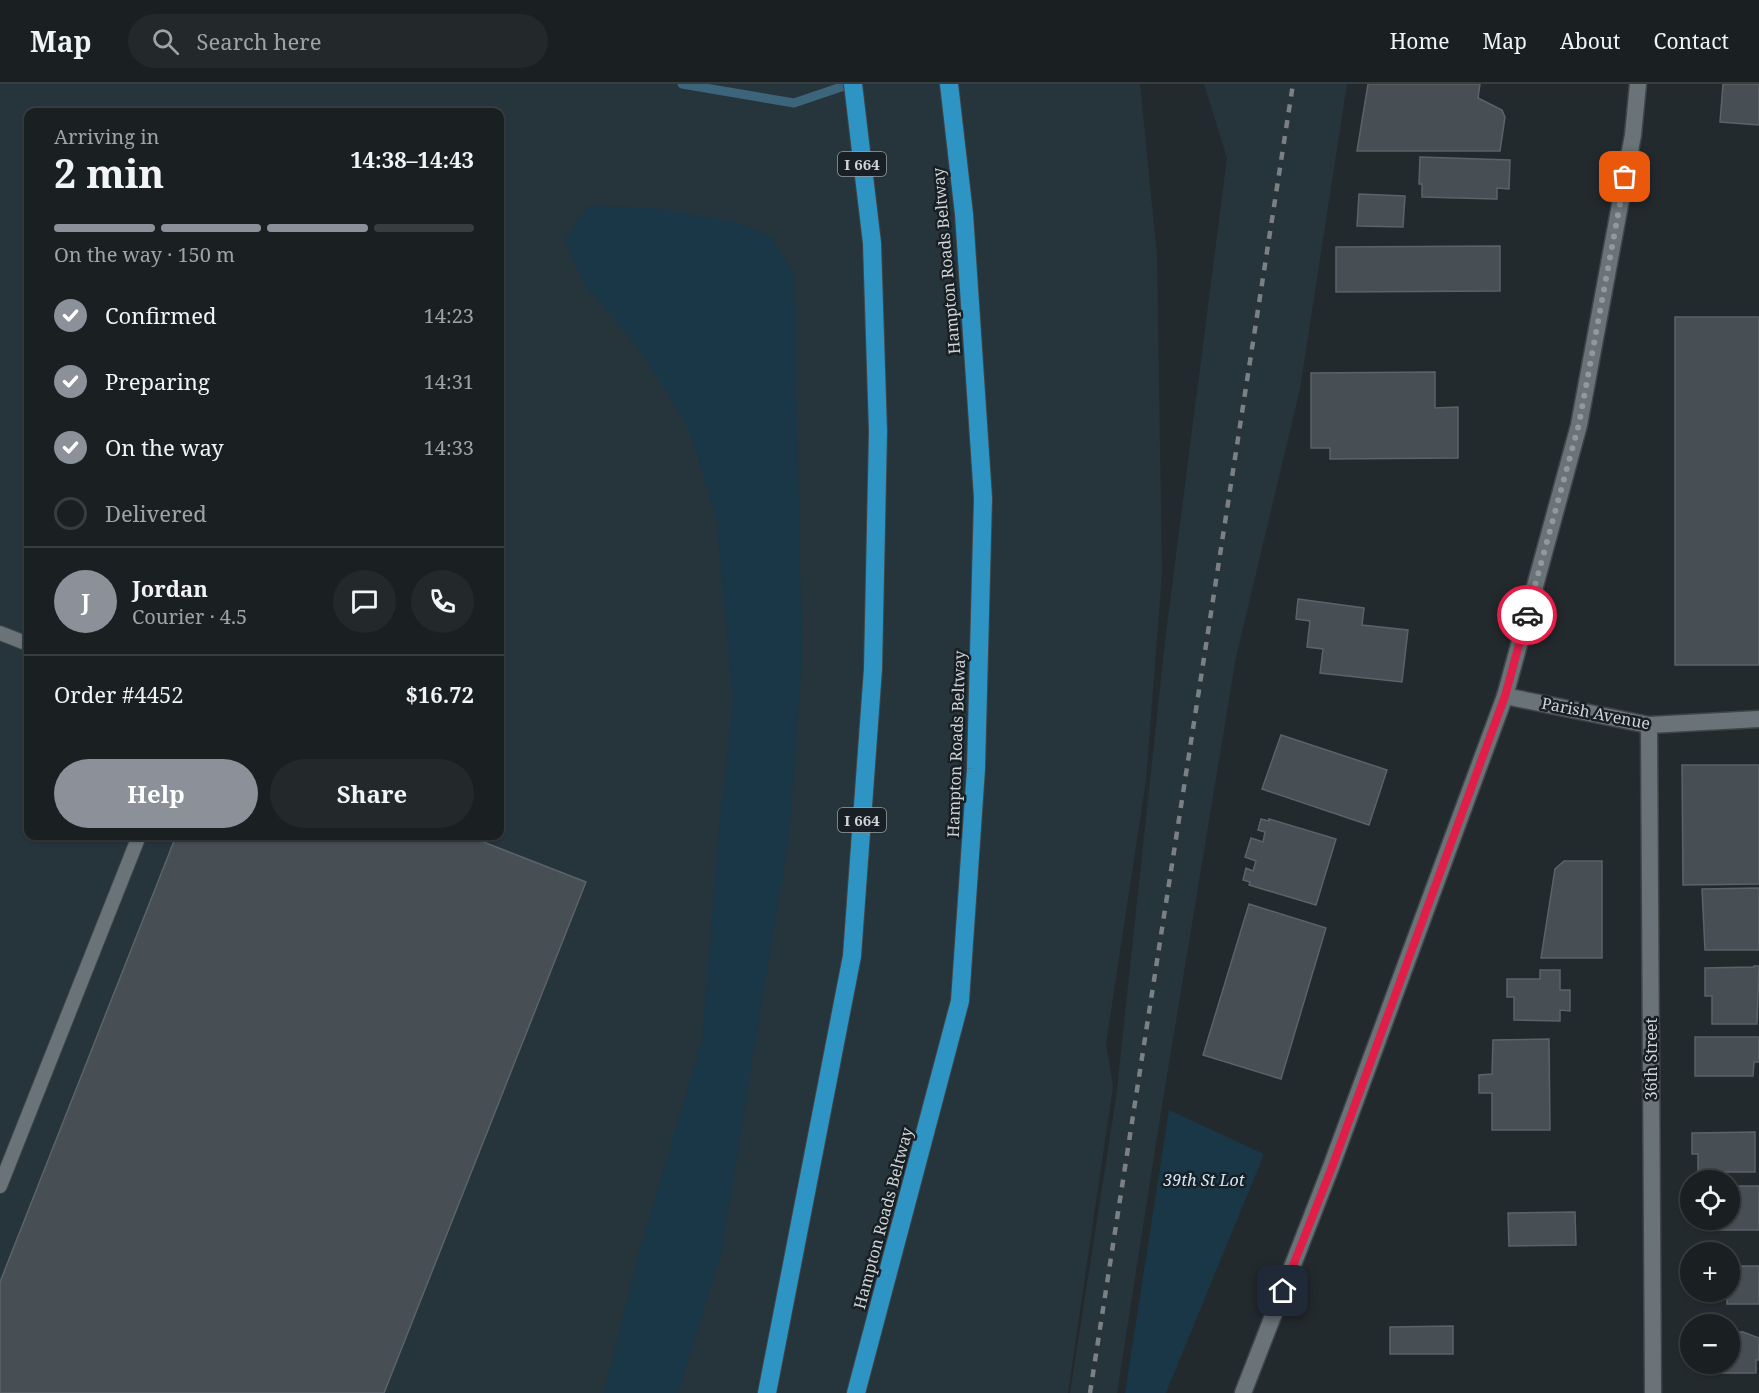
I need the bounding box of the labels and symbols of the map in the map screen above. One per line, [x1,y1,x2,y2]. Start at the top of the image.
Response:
pin [1599,151,1650,202]
road number: I 664 [838,152,886,176]
street label: Hampton Roads Beltway [927,166,965,355]
courier [1497,585,1557,645]
street label: Hampton Roads Beltway [942,649,970,838]
street label: Parish Avenue [1540,692,1652,734]
road number: I 664 [838,808,886,832]
street label: 36th Street [1640,1017,1662,1100]
street label: Hampton Roads Beltway [848,1124,918,1311]
park label: 39th St Lot [1162,1169,1245,1191]
pin [1257,1265,1308,1316]

